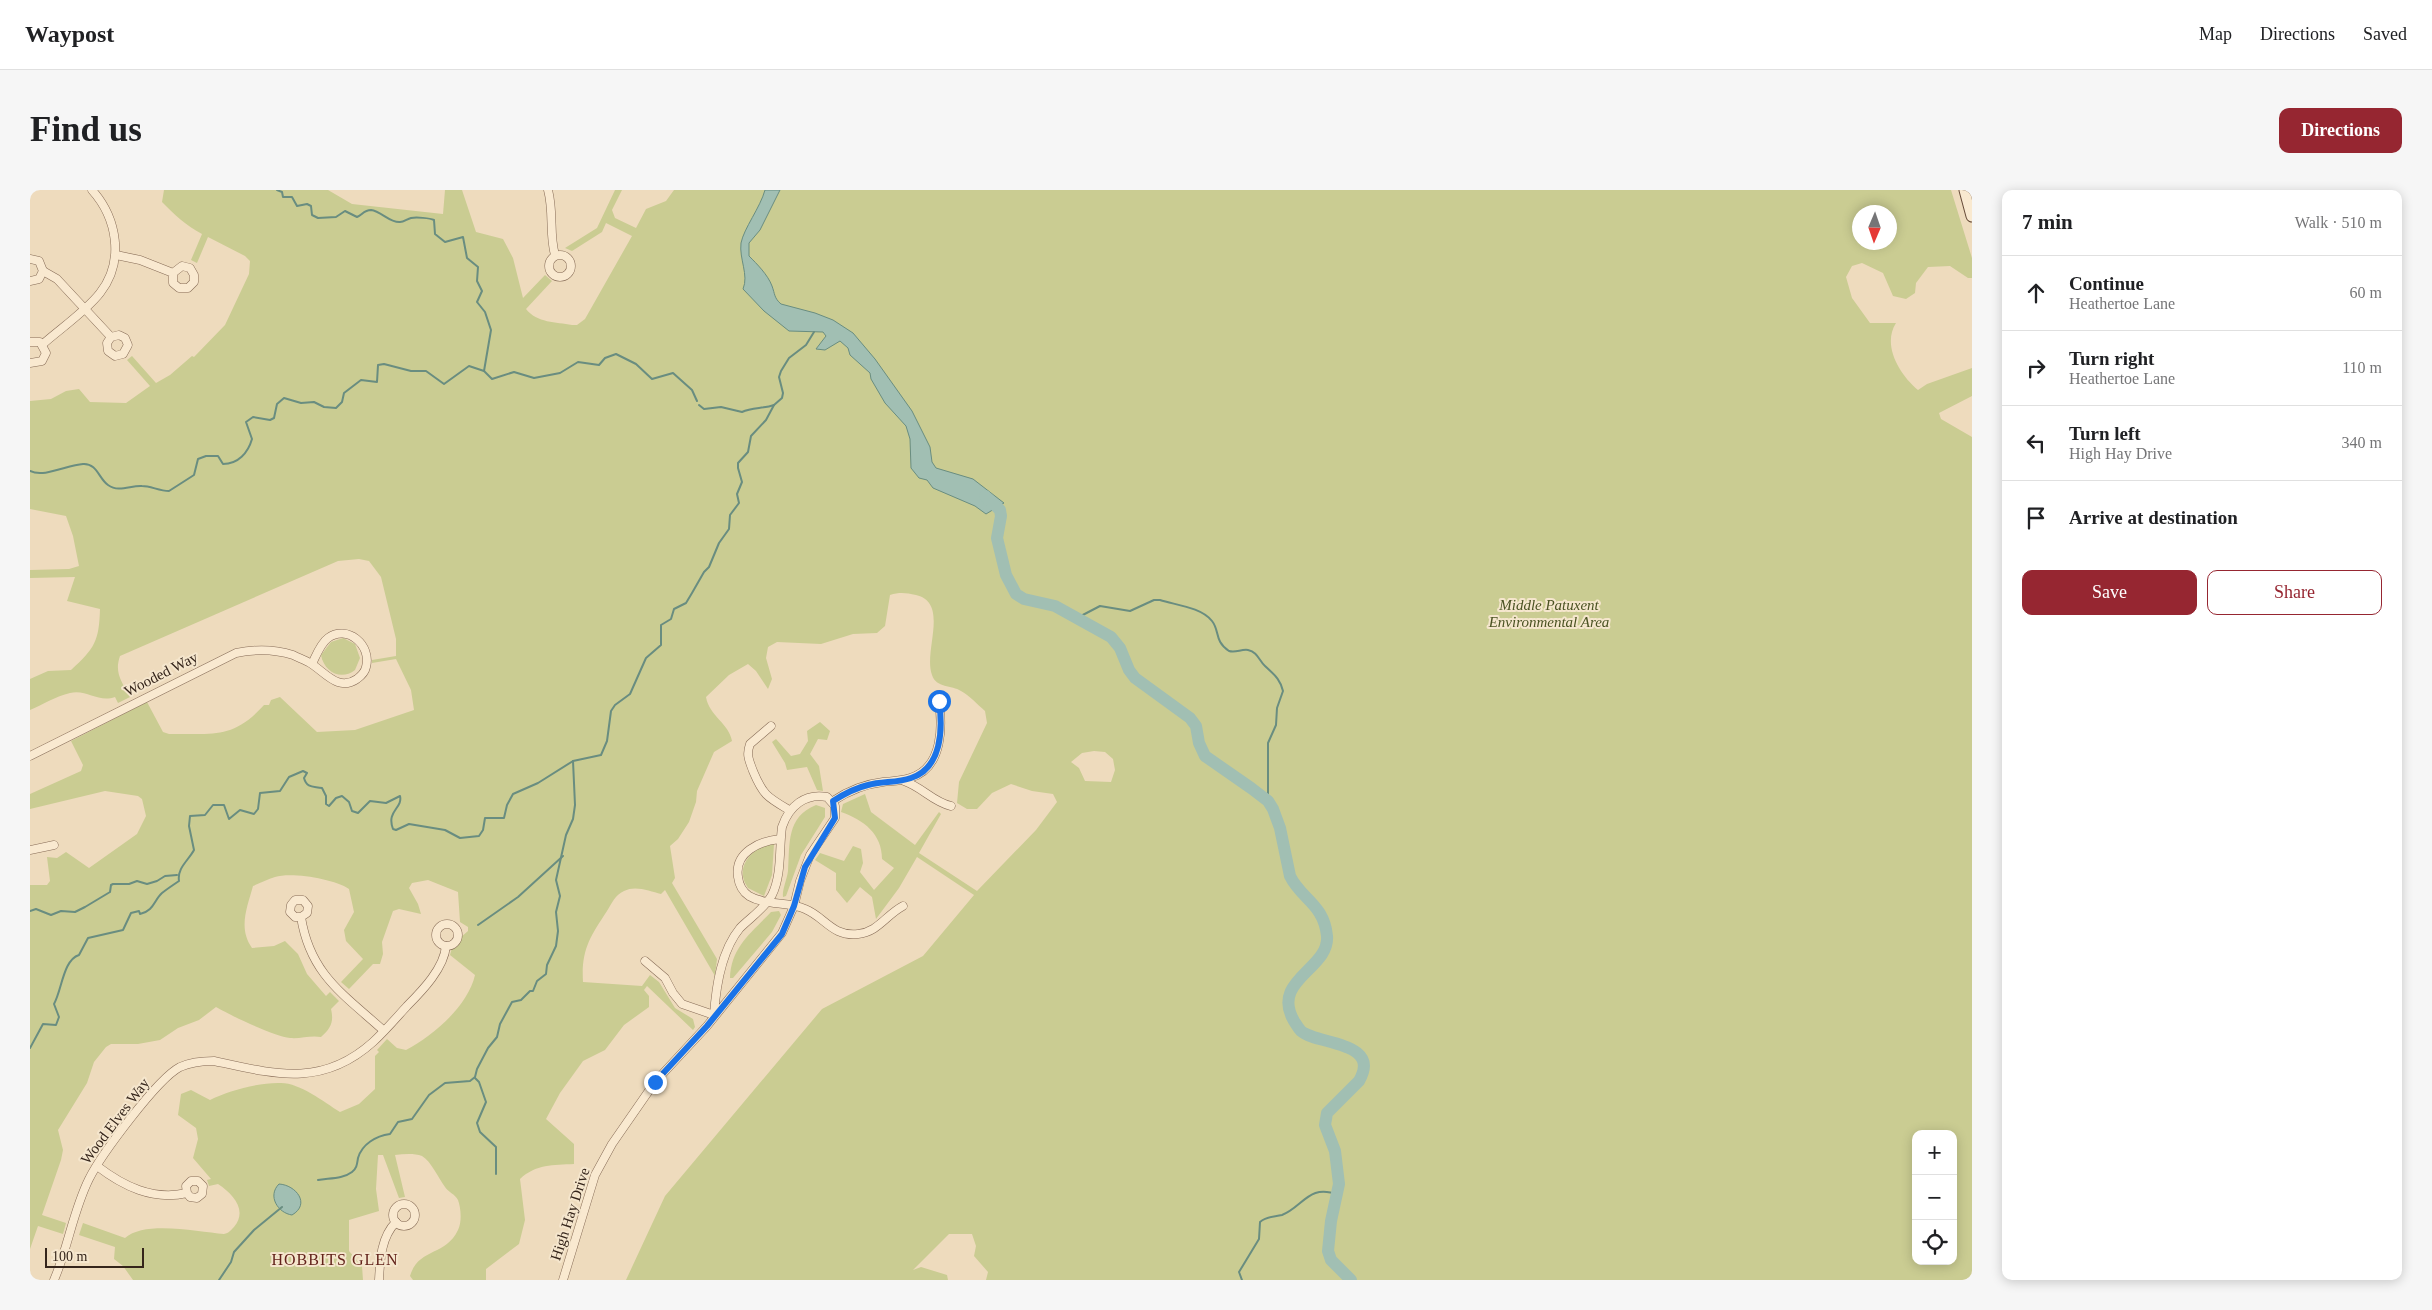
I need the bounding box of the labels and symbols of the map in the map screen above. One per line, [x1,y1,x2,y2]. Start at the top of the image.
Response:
north arrow [1852,205,1897,250]
park label: Middle Patuxent Environmental Area [1488,597,1609,630]
street label: Wooded Way [122,648,201,699]
route start [928,690,951,713]
route end [644,1071,667,1094]
street label: Wood Elves Way [78,1075,153,1167]
street label: High Hay Drive [547,1165,593,1262]
scale bar [45,1245,144,1268]
district label: HOBBITS GLEN [271,1251,399,1268]

